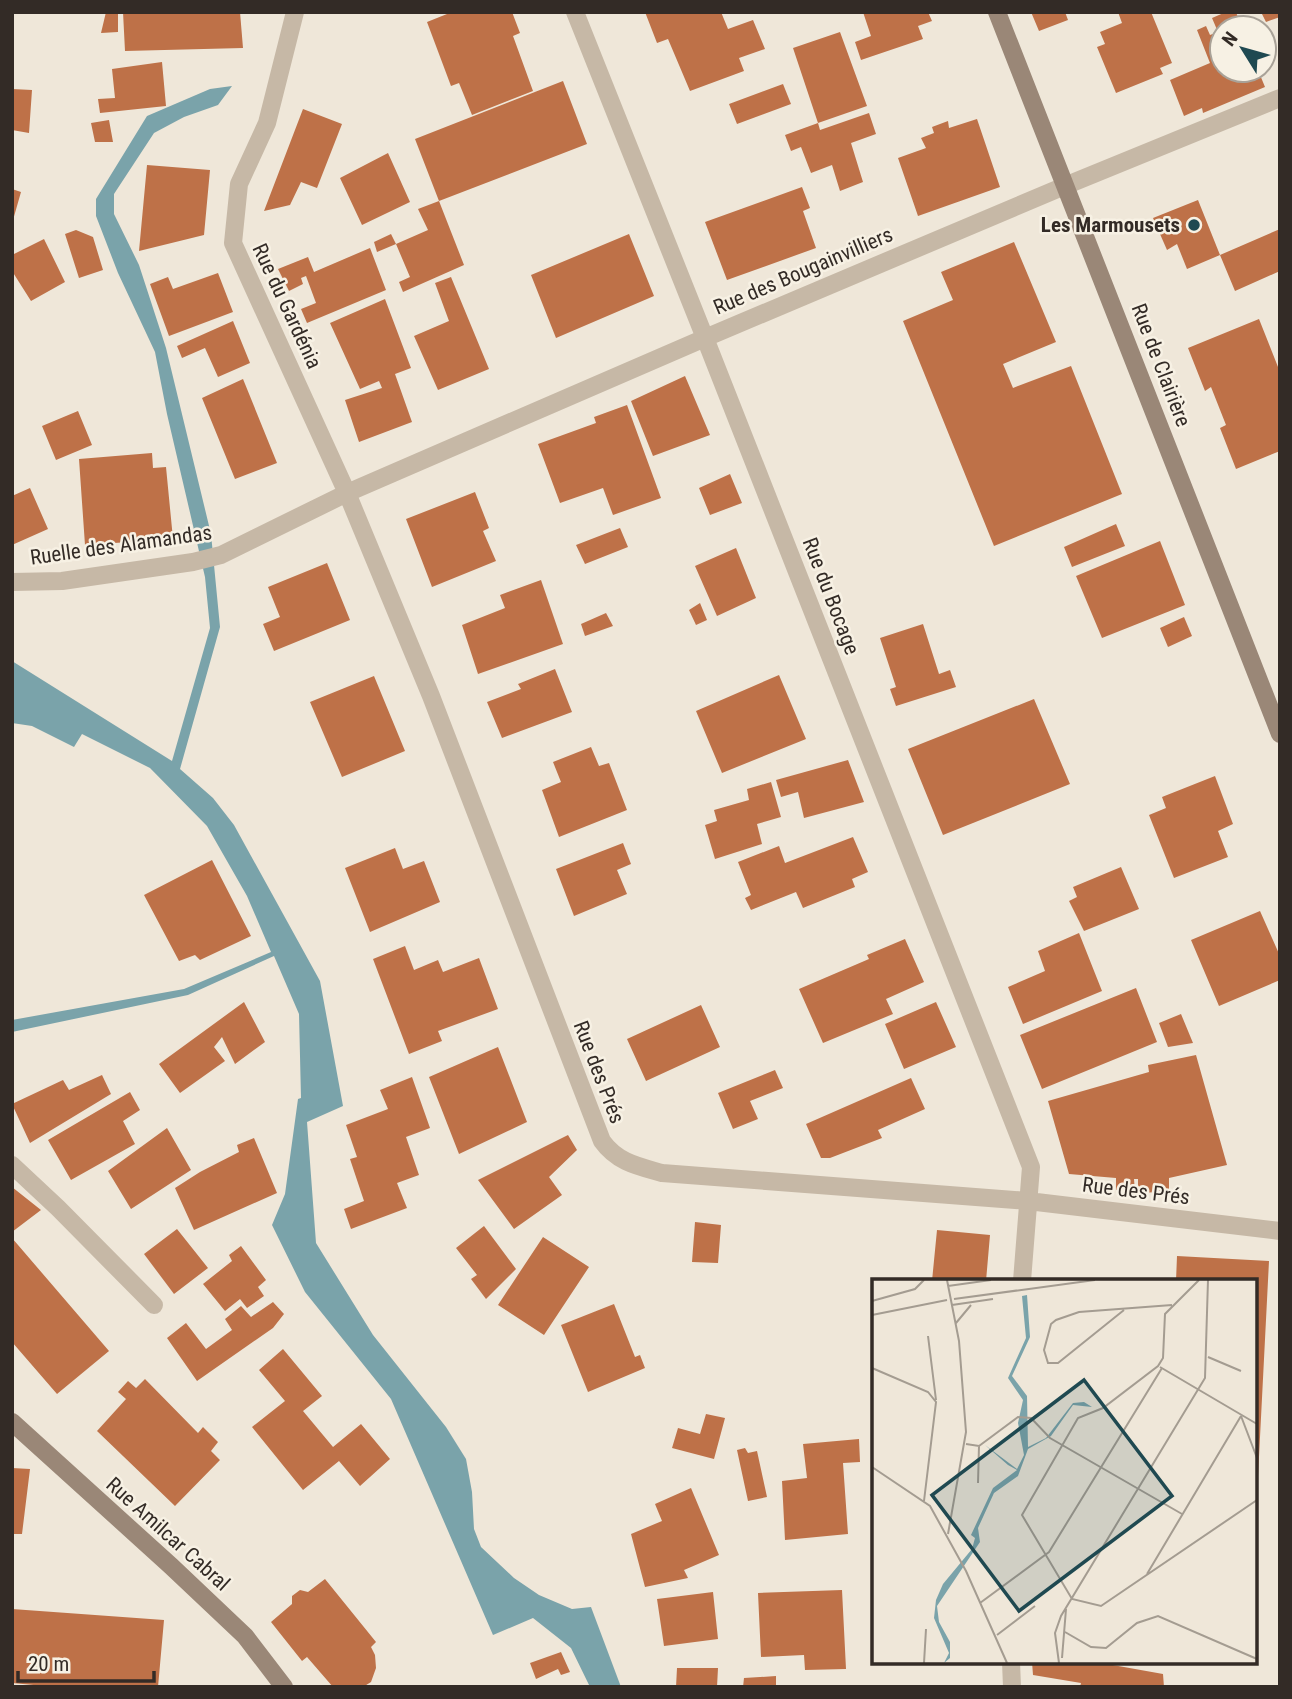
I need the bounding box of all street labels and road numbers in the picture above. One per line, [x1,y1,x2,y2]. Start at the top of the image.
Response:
street label: Rue des Bougainvilliers [710,222,896,320]
street label: Rue du Gardénia [248,240,326,372]
street label: Rue de Clairière [1127,300,1196,430]
street label: Ruelle des Alamandas [29,520,213,570]
street label: Rue du Bocage [798,534,864,658]
street label: Rue des Prés [568,1017,630,1127]
street label: Rue des Prés [1081,1173,1191,1209]
street label: Rue Amilcar Cabral [101,1472,235,1596]

